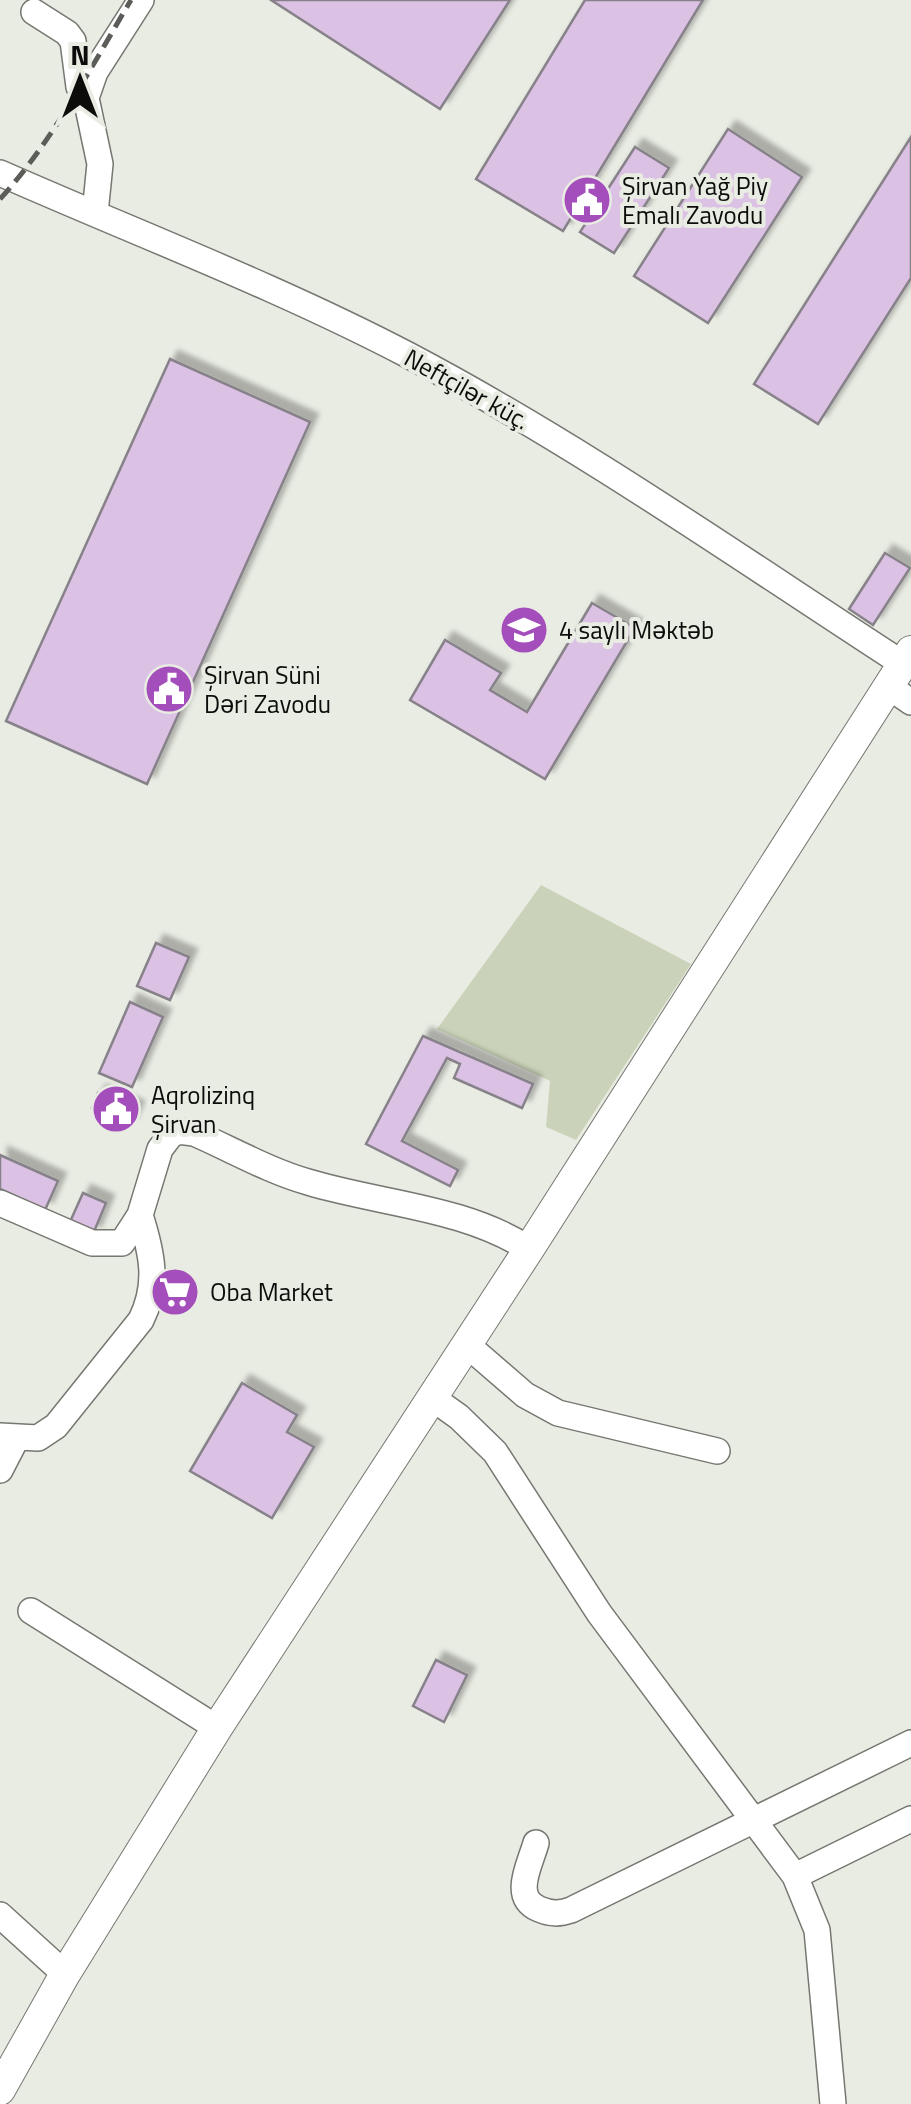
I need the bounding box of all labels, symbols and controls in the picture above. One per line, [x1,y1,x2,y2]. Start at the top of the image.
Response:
north arrow [30,30,130,130]
text: N [70,33,90,76]
place label: Şirvan Yağ Piy Emalı Zavodu [622,167,768,234]
public building icon: Şirvan Yağ Piy Emalı Zavodu [561,174,613,226]
street label: Neftçilər küç. [397,339,537,439]
school or university icon: 4 saylı Məktəb [498,604,550,656]
place label: 4 saylı Məktəb [559,611,714,649]
place label: Şirvan Süni Dəri Zavodu [204,656,331,723]
public building icon: Şirvan Süni Dəri Zavodu [143,663,195,715]
place label: Aqrolizinq Şirvan [151,1076,255,1143]
public building icon: Aqrolizinq Şirvan [90,1083,142,1135]
supermarket icon: Oba Market [149,1266,201,1318]
place label: Oba Market [210,1273,333,1311]

